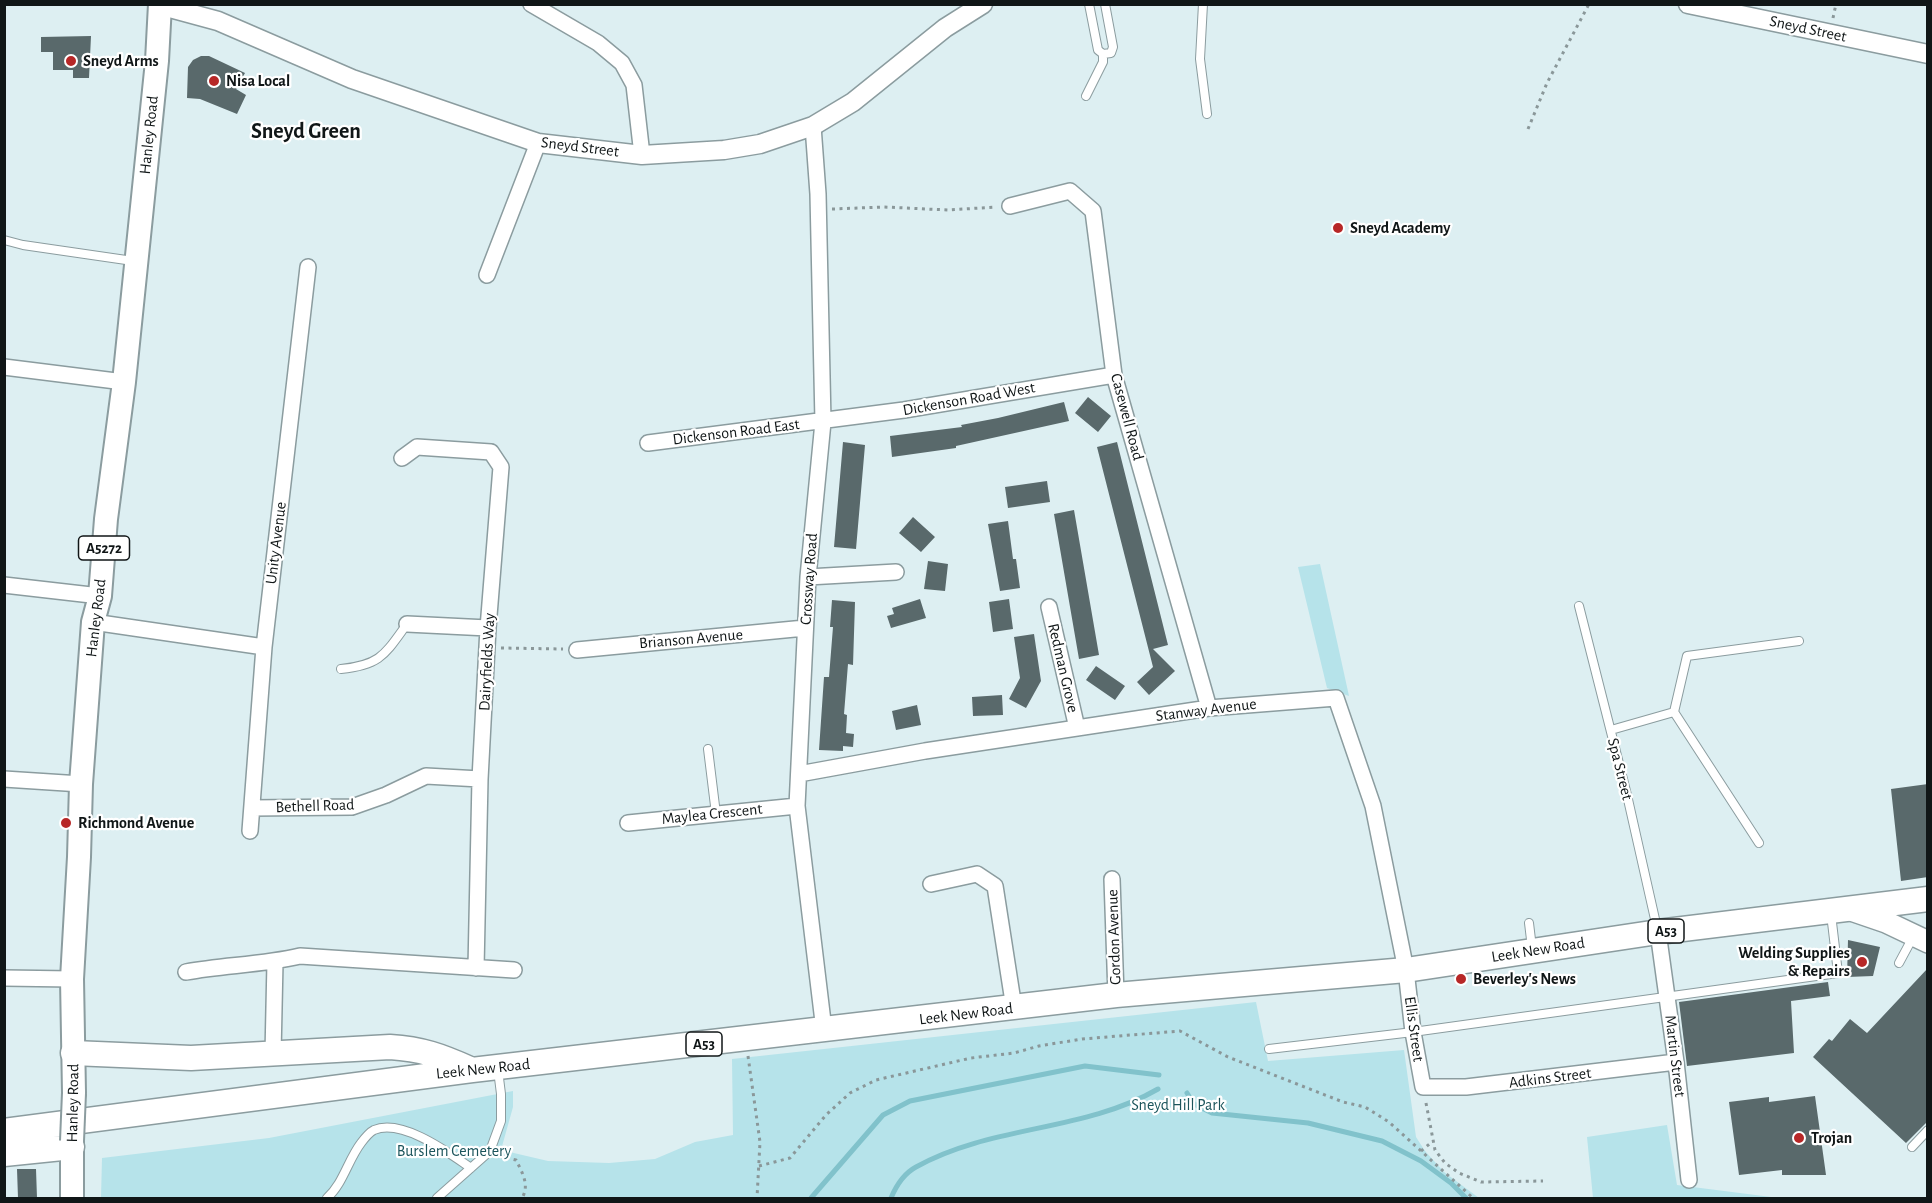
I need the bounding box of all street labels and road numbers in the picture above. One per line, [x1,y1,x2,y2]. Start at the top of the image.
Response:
street label: Sneyd Street [1768,11,1848,47]
street label: Hanley Road [135,95,163,175]
street label: Sneyd Street [540,133,620,161]
street label: Casewell Road [1106,371,1148,463]
street label: Dickenson Road West [901,378,1037,420]
street label: Dickenson Road East [671,415,801,449]
street label: Unity Avenue [261,501,291,585]
street label: Crossway Road [796,533,822,625]
road number: A5272 [78,536,130,560]
street label: Hanley Road [82,578,110,658]
street label: Dairyfields Way [475,612,499,712]
street label: Redman Grove [1043,622,1083,714]
street label: Brianson Avenue [638,625,744,653]
street label: Stanway Avenue [1154,694,1258,726]
street label: Spa Street [1603,736,1637,802]
street label: Bethell Road [275,795,355,817]
street label: Maylea Crescent [661,799,763,829]
street label: Gordon Avenue [1103,889,1125,985]
road number: A53 [1648,919,1684,943]
street label: Leek New Road [1490,933,1586,967]
street label: Ellis Street [1400,995,1428,1063]
street label: Leek New Road [918,999,1014,1029]
street label: Martin Street [1660,1014,1690,1098]
road number: A53 [686,1032,722,1056]
street label: Leek New Road [435,1055,531,1083]
street label: Hanley Road [63,1063,83,1143]
street label: Adkins Street [1508,1063,1592,1093]

